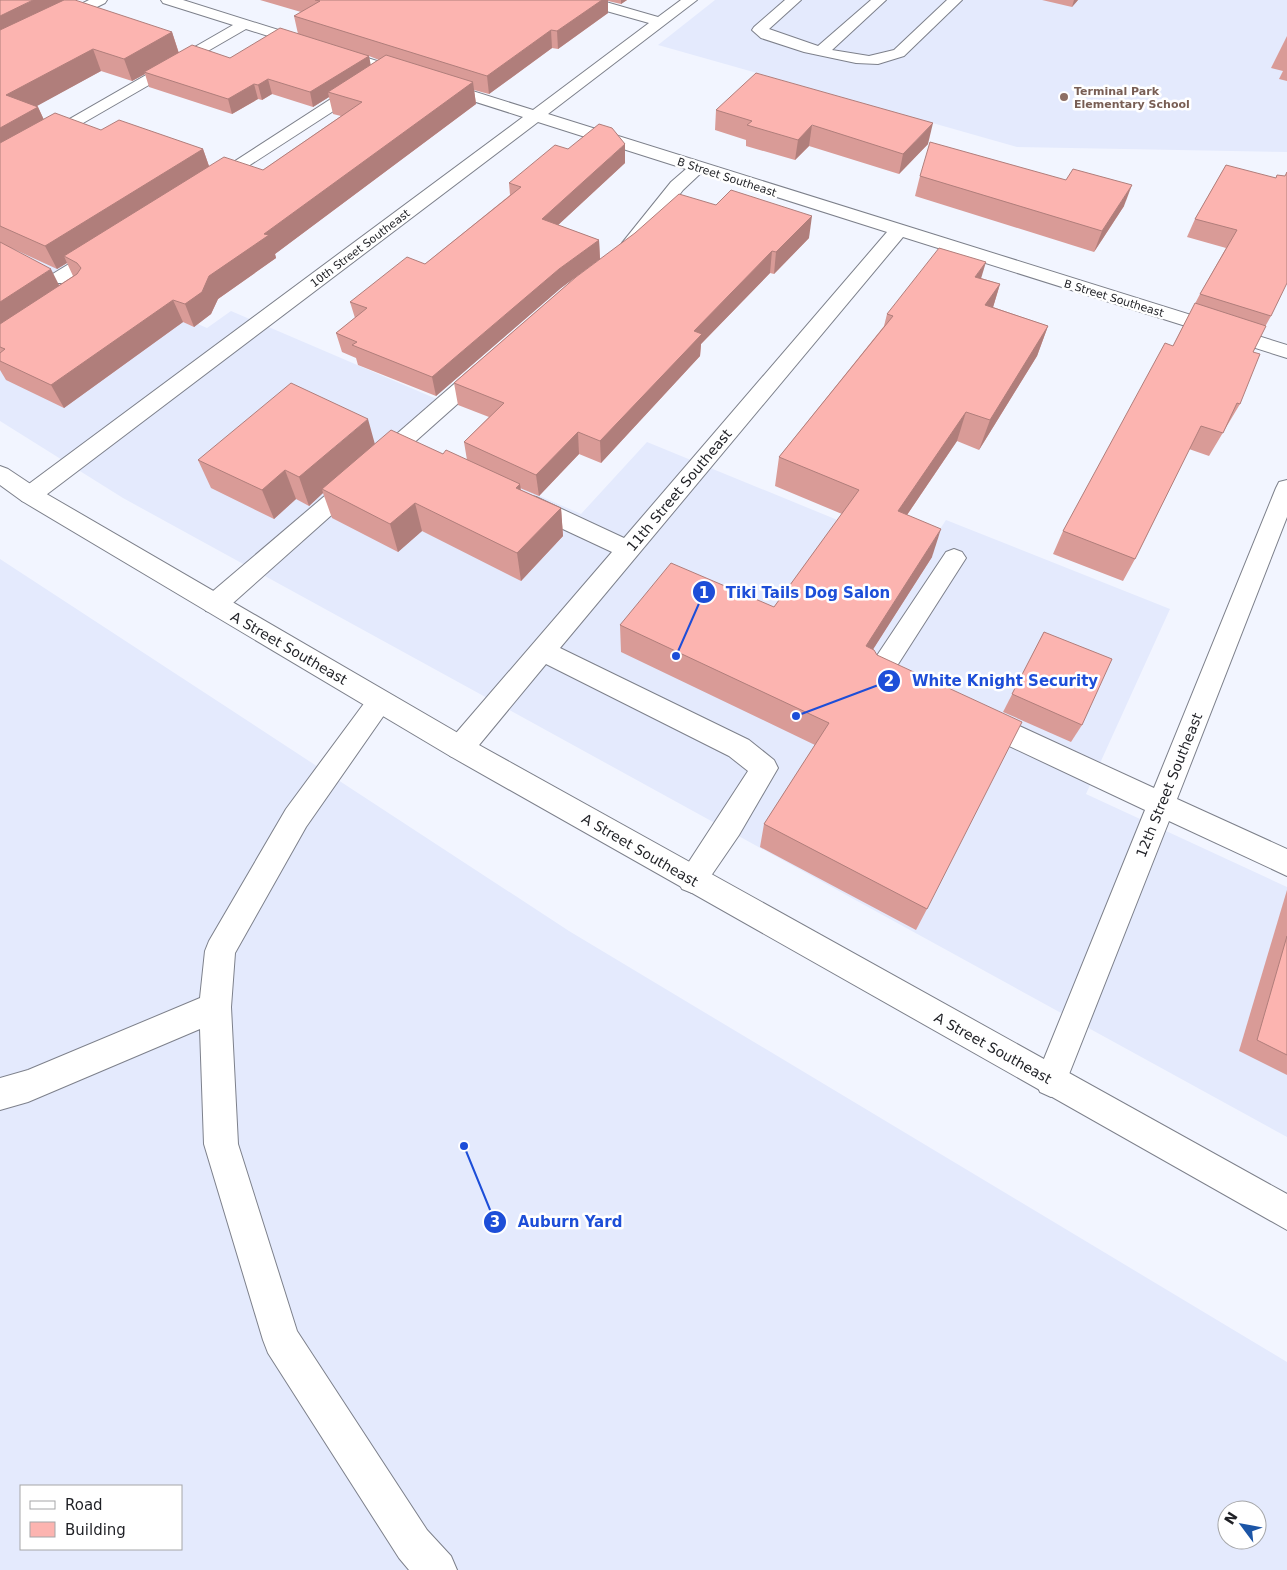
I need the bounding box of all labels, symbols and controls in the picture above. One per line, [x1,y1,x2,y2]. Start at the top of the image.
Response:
place label: Terminal Park Elementary School [1074,85,1190,111]
marker: Terminal Park Elementary School [1058,91,1070,103]
street label: B Street Southeast [676,155,779,200]
street label: 10th Street Southeast [308,206,413,290]
street label: B Street Southeast [1062,277,1166,320]
street label: 11th Street Southeast [623,425,735,554]
callout: Tiki Tails Dog Salon [691,577,901,607]
text: 1 [699,584,709,602]
text: Tiki Tails Dog Salon [726,584,890,602]
street label: A Street Southeast [228,608,350,688]
callout: White Knight Security [877,666,1108,696]
text: 2 [884,672,894,690]
text: White Knight Security [912,672,1098,690]
street label: 12th Street Southeast [1133,710,1206,860]
street label: A Street Southeast [579,810,701,890]
street label: A Street Southeast [932,1009,1055,1087]
callout: Auburn Yard [482,1207,632,1237]
text: 3 [490,1213,500,1231]
text: Auburn Yard [518,1213,622,1231]
legend [20,1485,182,1550]
text: Road [65,1496,103,1514]
north arrow [1217,1500,1267,1550]
text: N [1221,1509,1241,1527]
text: Building [65,1521,126,1539]

